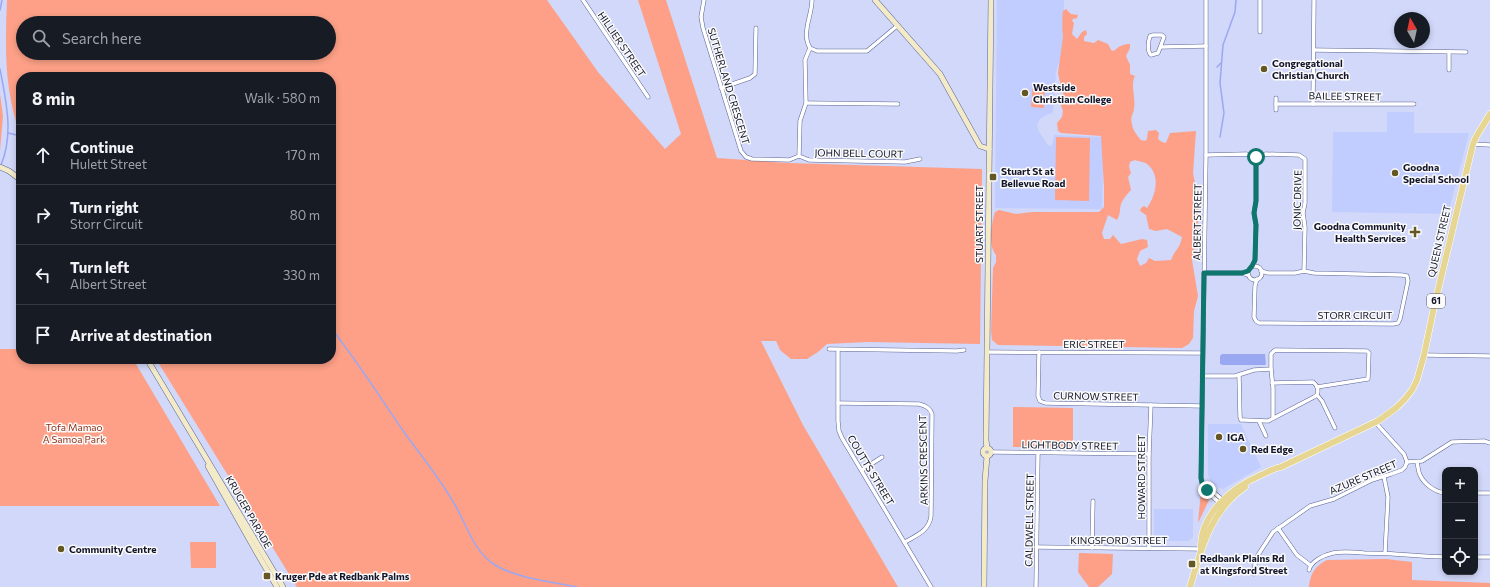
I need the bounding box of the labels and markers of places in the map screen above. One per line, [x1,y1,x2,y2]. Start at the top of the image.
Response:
place label: Congregational Christian Church [1272,57,1349,81]
marker: Congregational Christian Church [1259,64,1269,74]
place label: Westside Christian College [1033,81,1111,105]
marker: Westside Christian College [1020,88,1030,98]
place label: Goodna Special School [1403,161,1469,185]
place label: Stuart St at Bellevue Road [1001,165,1066,189]
marker: Goodna Special School [1390,168,1400,178]
marker: Stuart St at Bellevue Road [988,172,998,182]
place label: Goodna Community Health Services [1314,220,1407,244]
marker: Goodna Community Health Services [1409,226,1421,238]
place label: IGA [1227,431,1245,443]
marker: IGA [1214,432,1224,442]
place label: Red Edge [1251,443,1293,455]
marker: Red Edge [1238,444,1248,454]
place label: Community Centre [69,543,157,555]
marker: Community Centre [56,544,66,554]
place label: Redbank Plains Rd at Kingsford Street [1200,552,1288,576]
marker: Redbank Plains Rd at Kingsford Street [1187,559,1197,569]
place label: Kruger Pde at Redbank Palms [275,570,410,582]
marker: Kruger Pde at Redbank Palms [262,571,272,581]

